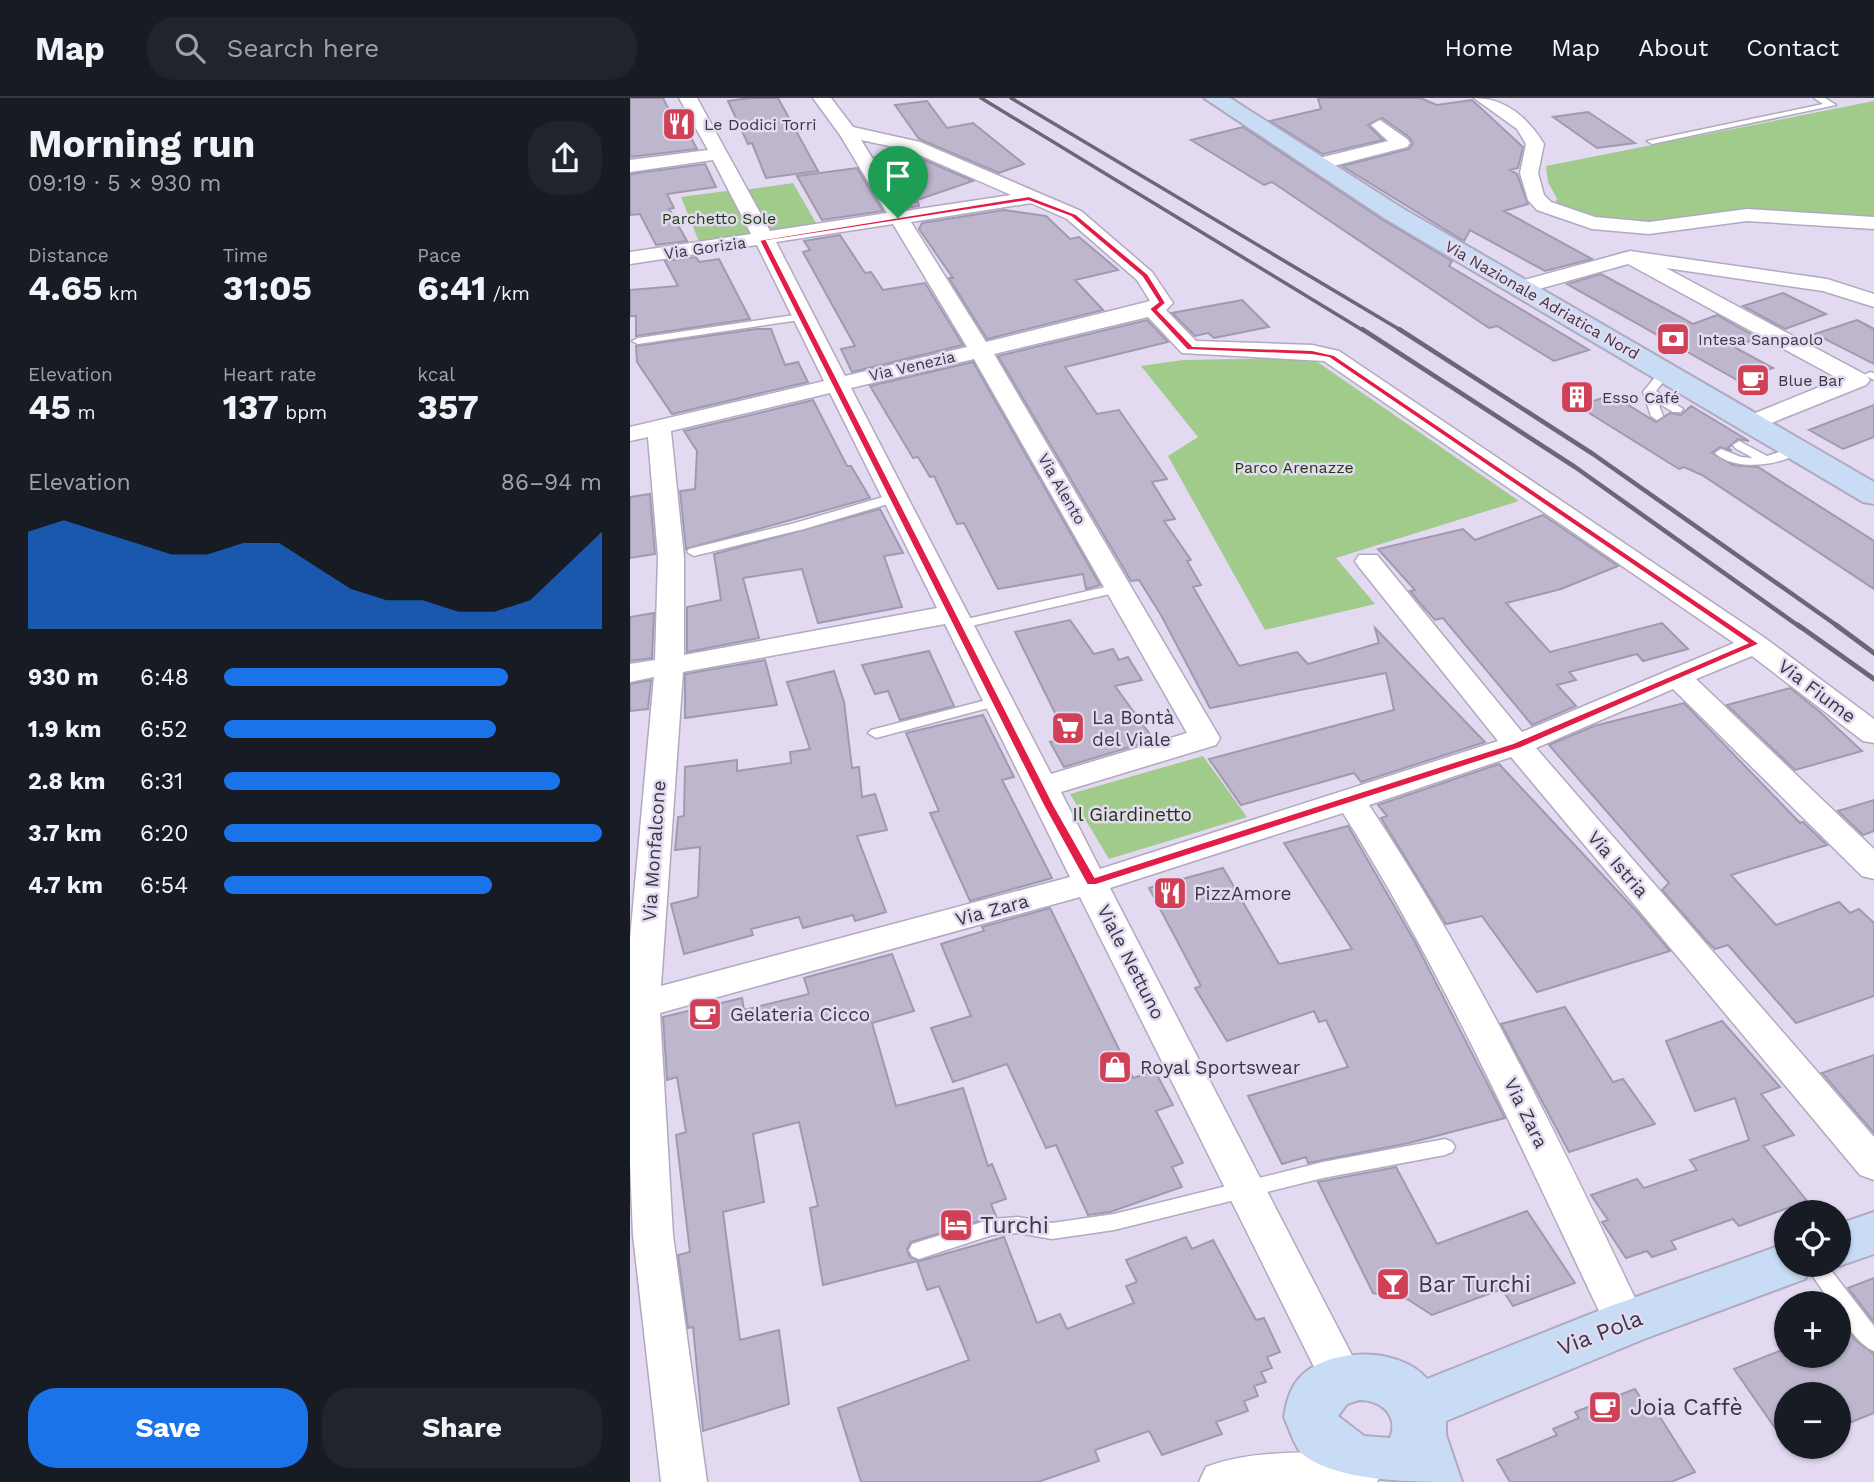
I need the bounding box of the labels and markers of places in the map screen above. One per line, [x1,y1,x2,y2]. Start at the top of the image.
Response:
restaurant icon: Le Dodici Torri [660,105,698,143]
place label: Le Dodici Torri [704,115,817,134]
pin [868,146,928,218]
bank icon: Intesa Sanpaolo [1654,320,1692,358]
place label: Intesa Sanpaolo [1698,330,1823,349]
cafe icon: Blue Bar [1734,361,1772,399]
place label: Blue Bar [1778,371,1844,390]
building icon: Esso Café [1558,378,1596,416]
place label: Esso Café [1602,388,1679,407]
place label: La Bontà del Viale [1092,706,1175,751]
supermarket icon: La Bontà del Viale [1049,709,1087,747]
restaurant icon: PizzAmore [1151,874,1189,912]
place label: PizzAmore [1194,882,1291,905]
cafe icon: Gelateria Cicco [686,995,724,1033]
place label: Gelateria Cicco [730,1003,870,1026]
shop icon: Royal Sportswear [1096,1048,1134,1086]
place label: Royal Sportswear [1140,1056,1301,1079]
hotel icon: Turchi [937,1206,975,1244]
place label: Turchi [980,1212,1049,1239]
bar icon: Bar Turchi [1374,1265,1412,1303]
place label: Bar Turchi [1418,1271,1531,1298]
cafe icon: Joia Caffè [1586,1388,1624,1426]
place label: Joia Caffè [1630,1394,1743,1421]

